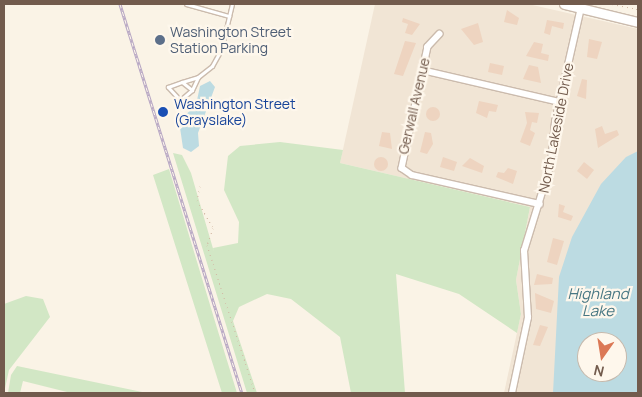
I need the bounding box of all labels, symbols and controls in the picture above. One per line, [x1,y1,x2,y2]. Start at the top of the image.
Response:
place label: Washington Street Station Parking [170,24,292,56]
marker: Washington Street Station Parking [154,34,166,46]
street label: Gerwall Avenue [395,56,433,156]
street label: North Lakeside Drive [535,62,577,194]
place label: Washington Street (Grayslake) [174,96,296,128]
marker: Washington Street (Grayslake) [156,105,170,119]
water label: Highland Lake [567,284,629,319]
north arrow [577,332,627,382]
text: N [592,361,606,382]

